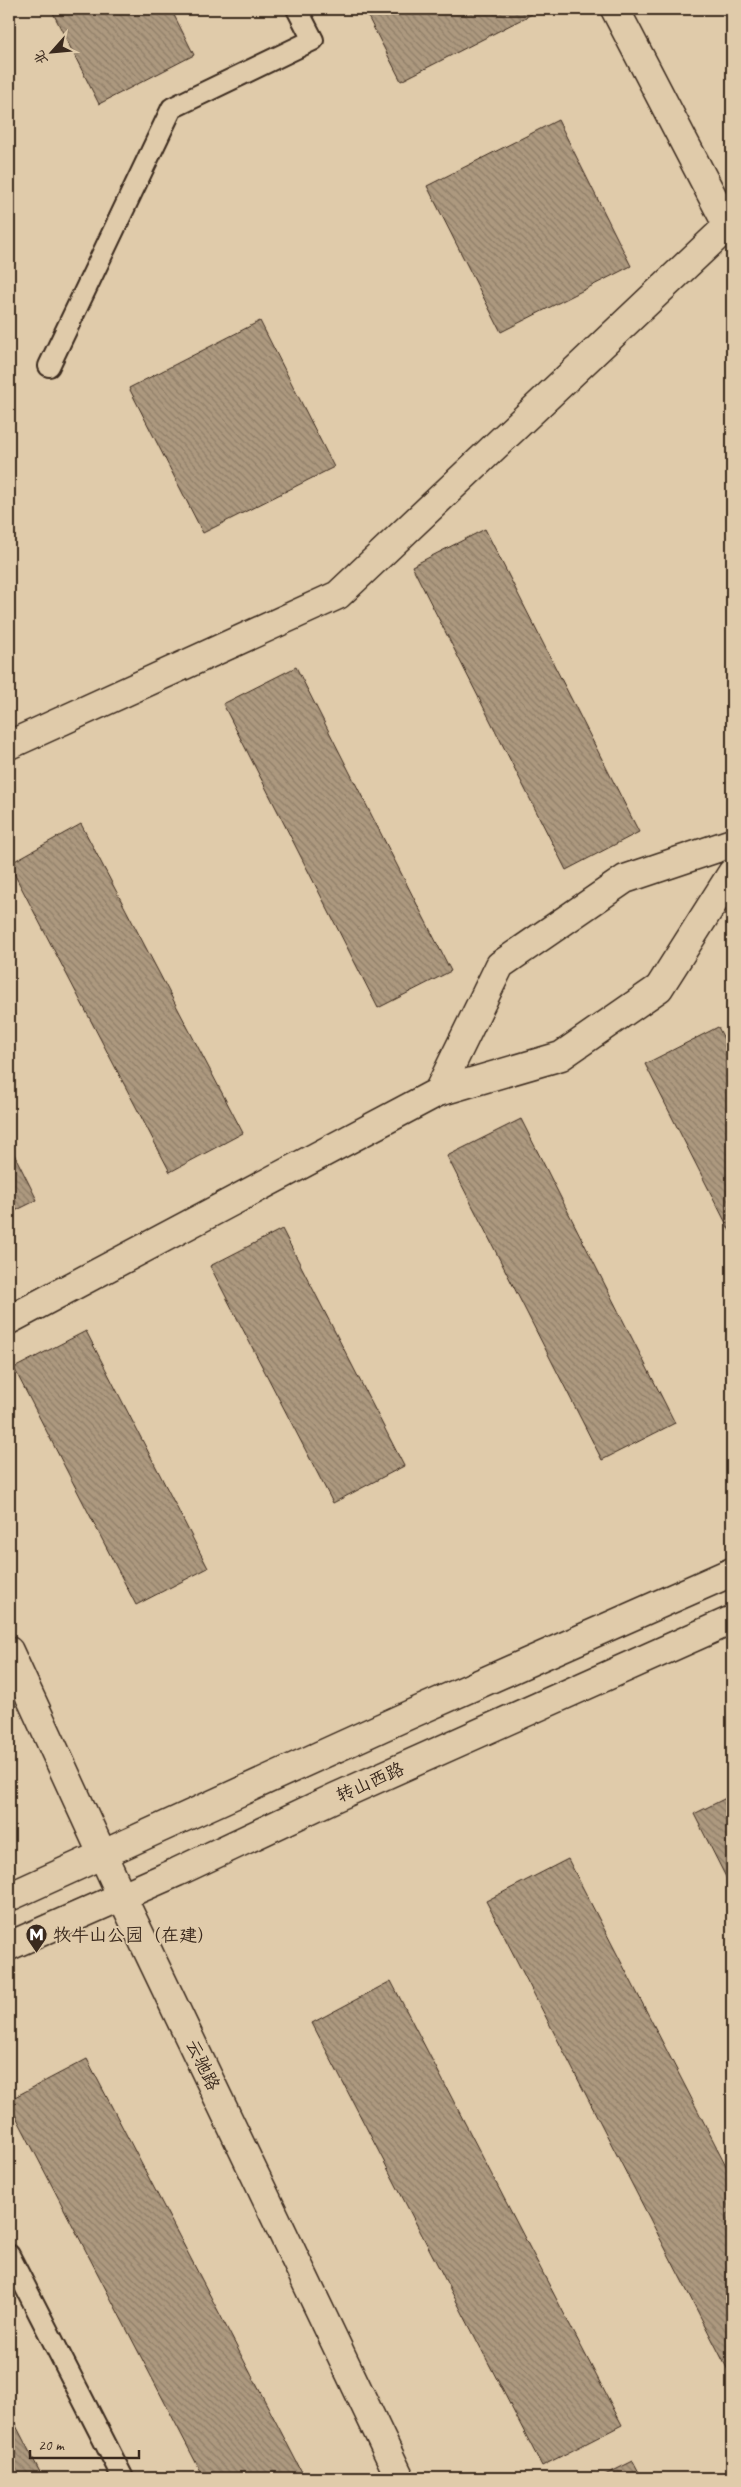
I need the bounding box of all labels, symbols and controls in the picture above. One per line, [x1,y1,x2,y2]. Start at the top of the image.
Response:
north arrow [28,28,78,78]
text: 北 [30,48,52,68]
street label: 转山西路 [333,1757,407,1807]
metro station icon: 牧牛山公园（在建） [25,1923,49,1954]
place label: 牧牛山公园（在建） [53,1924,215,1946]
street label: 云驰路 [181,2036,225,2094]
scale bar [30,2427,139,2459]
text: 20 m [38,2436,65,2455]

